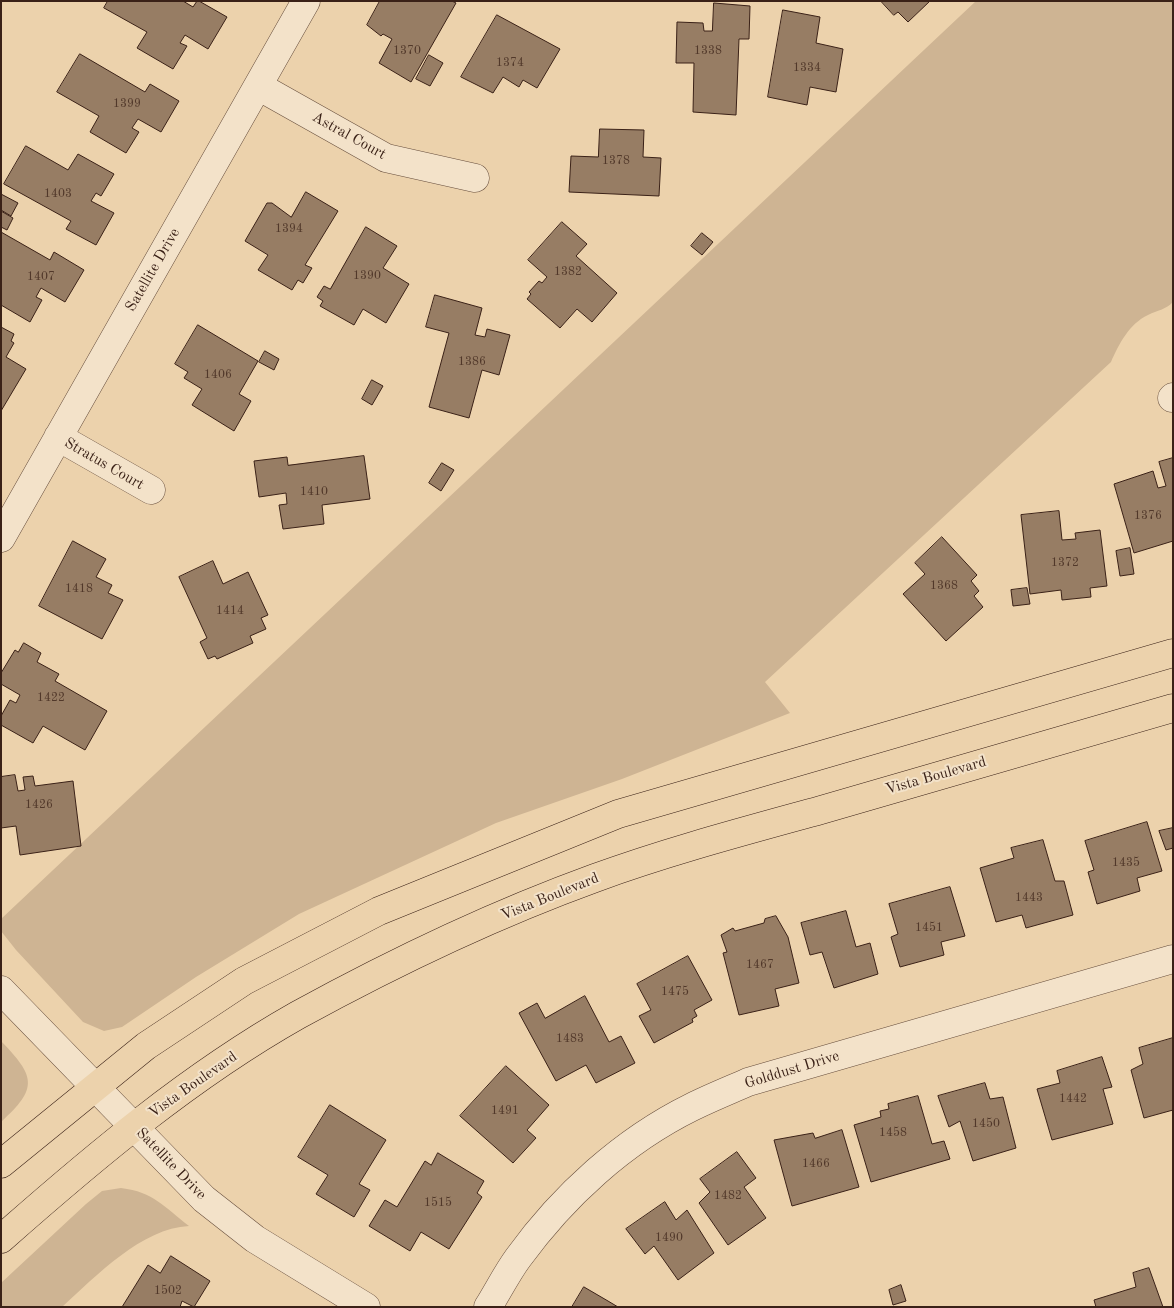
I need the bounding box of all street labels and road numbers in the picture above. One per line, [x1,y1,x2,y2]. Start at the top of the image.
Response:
street label: Astral Court [309,108,389,164]
street label: Satellite Drive [122,225,184,315]
street label: Stratus Court [61,434,147,494]
street label: Vista Boulevard [884,753,988,799]
street label: Vista Boulevard [498,869,602,925]
street label: Golddust Drive [743,1047,841,1093]
street label: Vista Boulevard [145,1048,241,1122]
street label: Satellite Drive [132,1124,210,1204]

